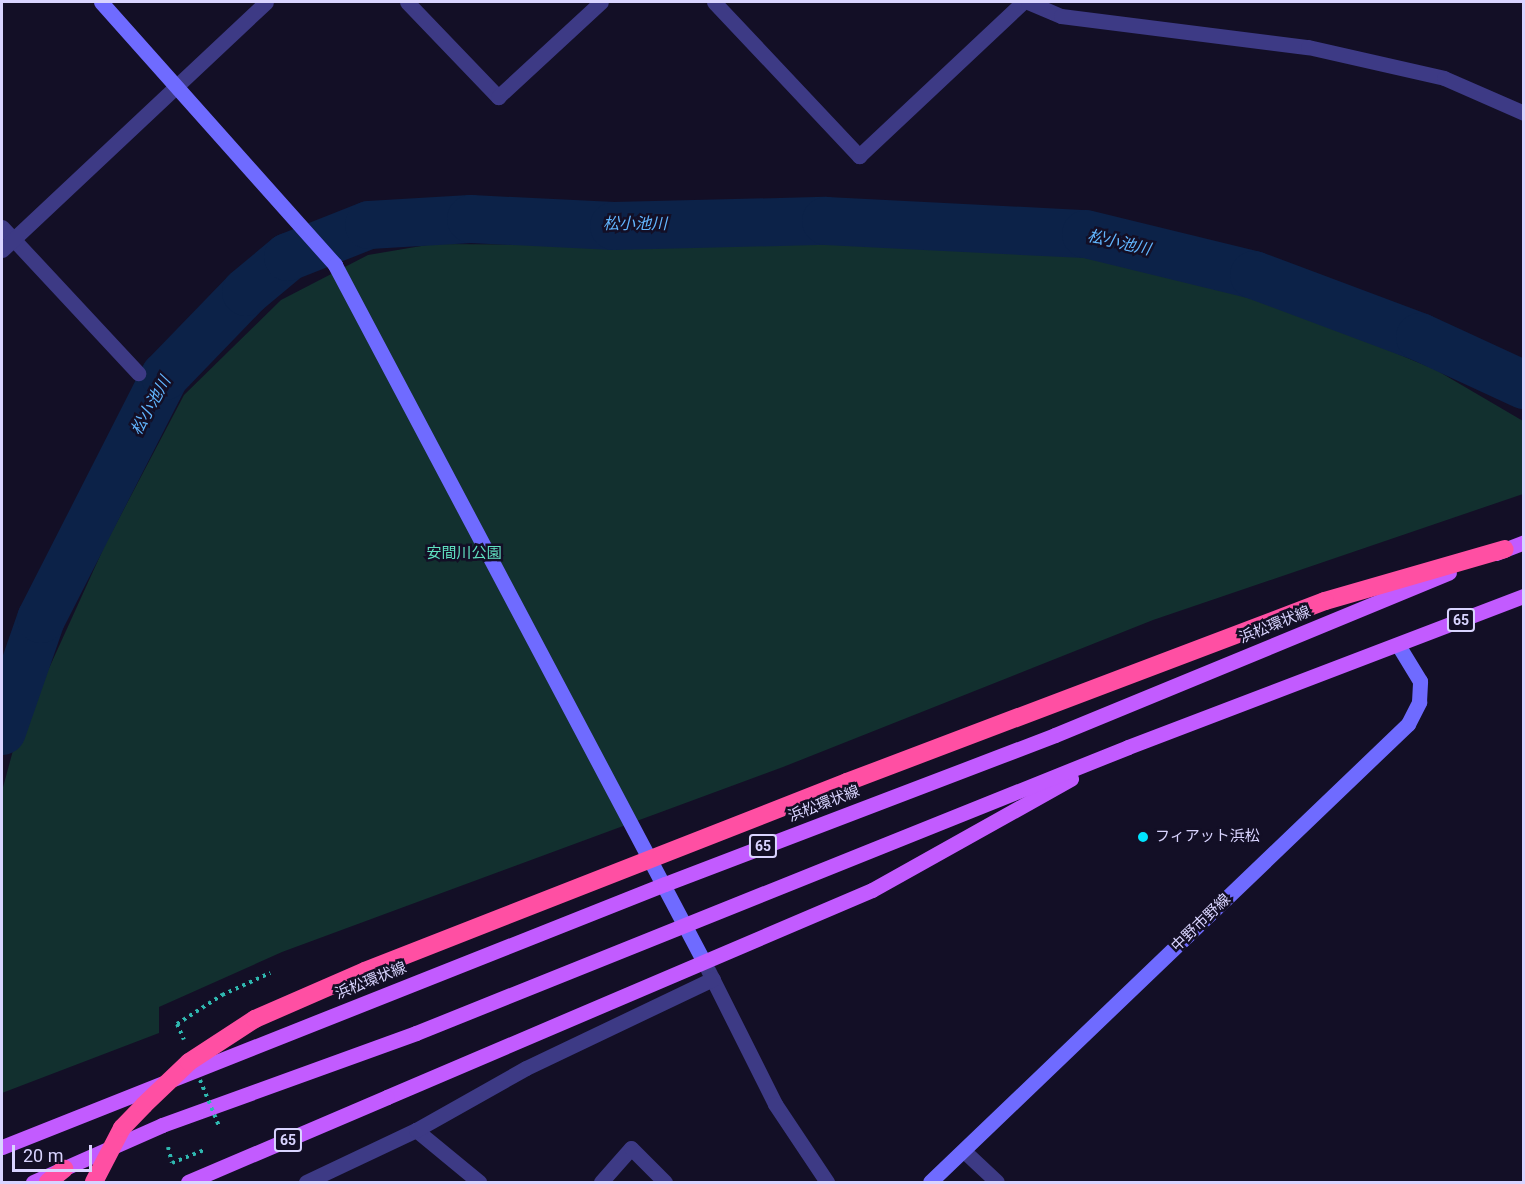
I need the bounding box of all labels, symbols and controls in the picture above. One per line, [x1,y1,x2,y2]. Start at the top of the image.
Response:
water label: 松小池川 [603,214,667,234]
water label: 松小池川 [1086,226,1152,260]
water label: 松小池川 [127,373,175,439]
park label: 安間川公園 [427,545,501,563]
street label: 浜松環状線 [1237,603,1313,647]
road number: 65 [1446,609,1476,631]
street label: 浜松環状線 [786,782,862,826]
place label: フィアット浜松 [1155,828,1260,846]
marker: フィアット浜松 [1136,830,1150,844]
road number: 65 [748,835,778,857]
street label: 中野市野線 [1168,890,1234,956]
street label: 浜松環状線 [333,959,409,1003]
road number: 65 [273,1129,303,1151]
scale bar [15,1133,94,1171]
text: 20 m [23,1145,63,1166]

